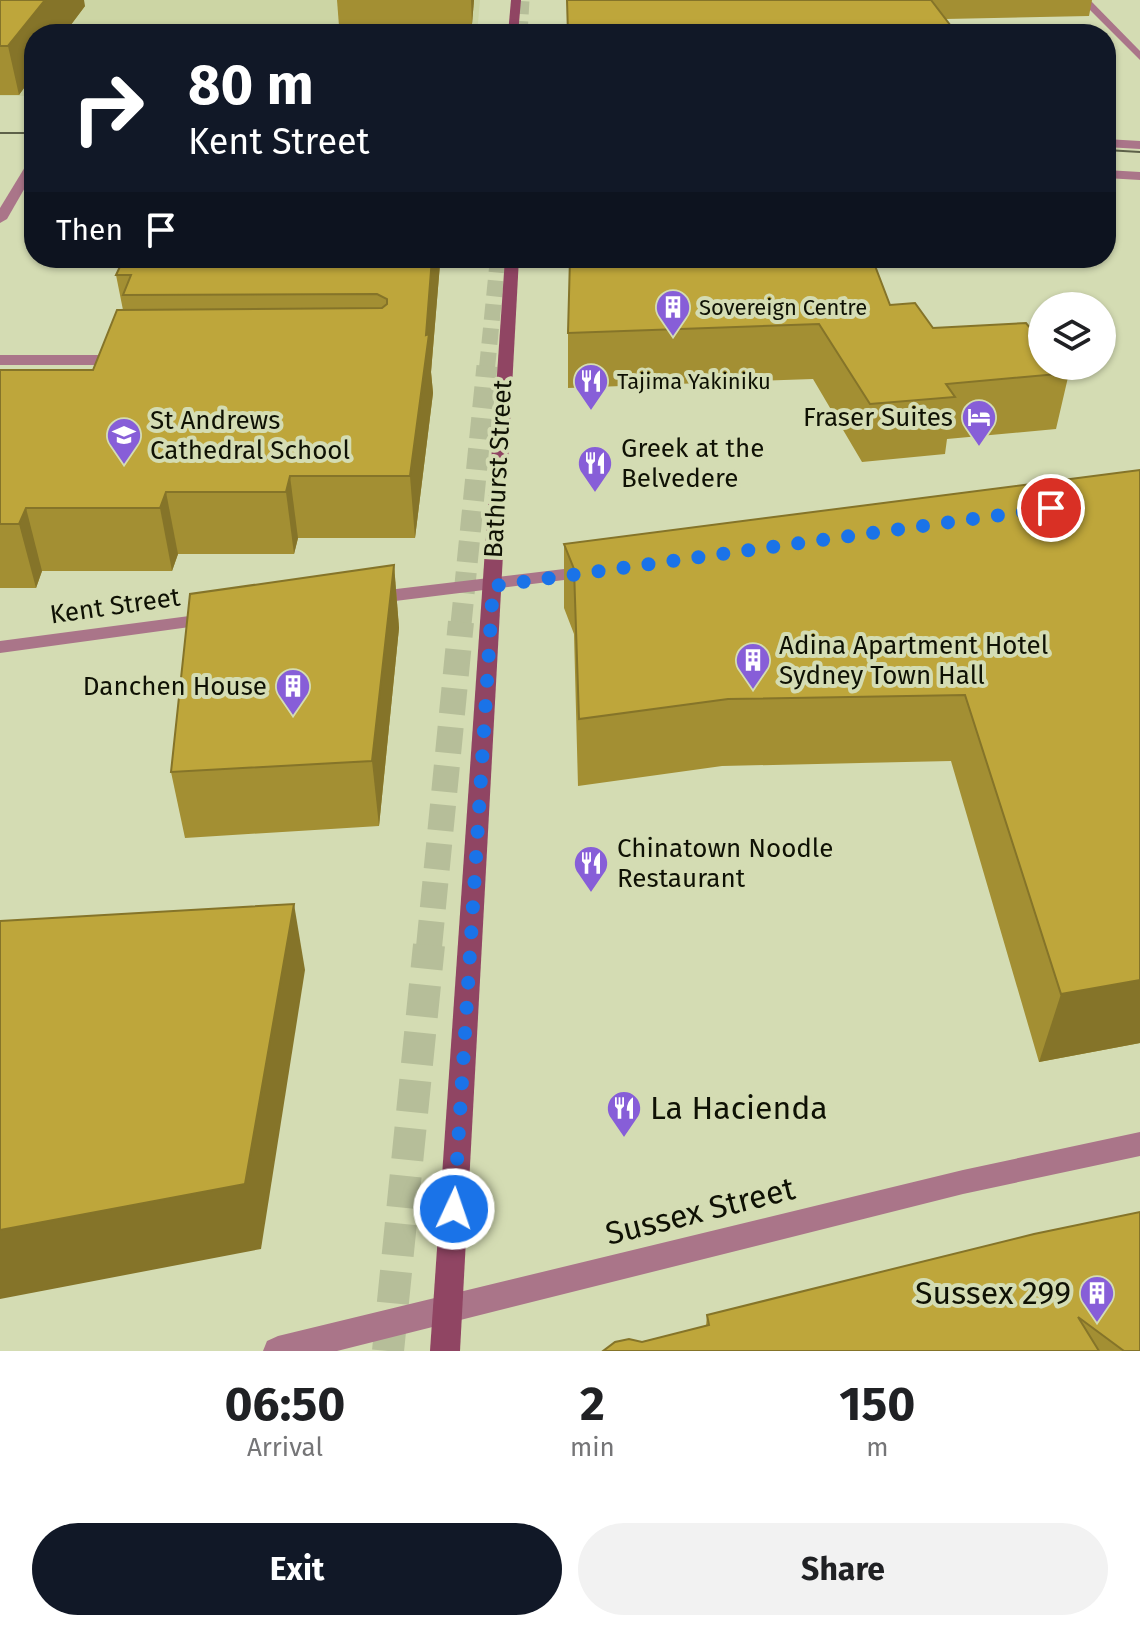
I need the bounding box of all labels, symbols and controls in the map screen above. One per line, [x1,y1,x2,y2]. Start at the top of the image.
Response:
text: 80 m [188,52,314,119]
icon: right [56,56,160,160]
text: Kent Street [188,120,370,164]
icon: arrive [139,208,183,252]
text: Then [56,212,123,248]
building icon: Sovereign Centre [654,288,692,338]
map controls [1028,292,1116,380]
button: layers [1028,292,1116,380]
place label: Sovereign Centre [699,294,867,321]
restaurant icon: Tajima Yakiniku [572,362,610,412]
place label: Tajima Yakiniku [617,368,771,395]
street label: Bathurst Street [478,379,518,559]
hotel icon: Fraser Suites [960,398,998,448]
place label: Fraser Suites [803,402,953,433]
place label: St Andrews Cathedral School [150,405,351,466]
school or university icon: St Andrews Cathedral School [105,416,143,466]
place label: Greek at the Belvedere [621,433,764,494]
restaurant icon: Greek at the Belvedere [576,444,614,494]
pin [1017,474,1085,542]
icon: arrive [1029,486,1073,530]
street label: Kent Street [48,581,183,630]
place label: Adina Apartment Hotel Sydney Town Hall [779,630,1049,691]
building icon: Adina Apartment Hotel Sydney Town Hall [734,641,772,691]
building icon: Danchen House [274,667,312,717]
place label: Danchen House [83,671,267,702]
place label: Chinatown Noodle Restaurant [617,833,834,894]
restaurant icon: Chinatown Noodle Restaurant [572,844,610,894]
restaurant icon: La Hacienda [605,1089,643,1139]
place label: La Hacienda [650,1089,828,1127]
position arrow [412,1167,496,1251]
street label: Sussex Street [601,1169,799,1253]
place label: Sussex 299 [915,1274,1071,1312]
building icon: Sussex 299 [1078,1274,1116,1324]
text: 06:50 [225,1375,345,1433]
text: 2 [580,1375,605,1433]
text: 150 [839,1375,915,1433]
text: Arrival [247,1432,323,1463]
text: min [570,1432,615,1463]
text: m [866,1432,889,1463]
button: Exit [32,1523,562,1615]
button: Share [578,1523,1108,1615]

